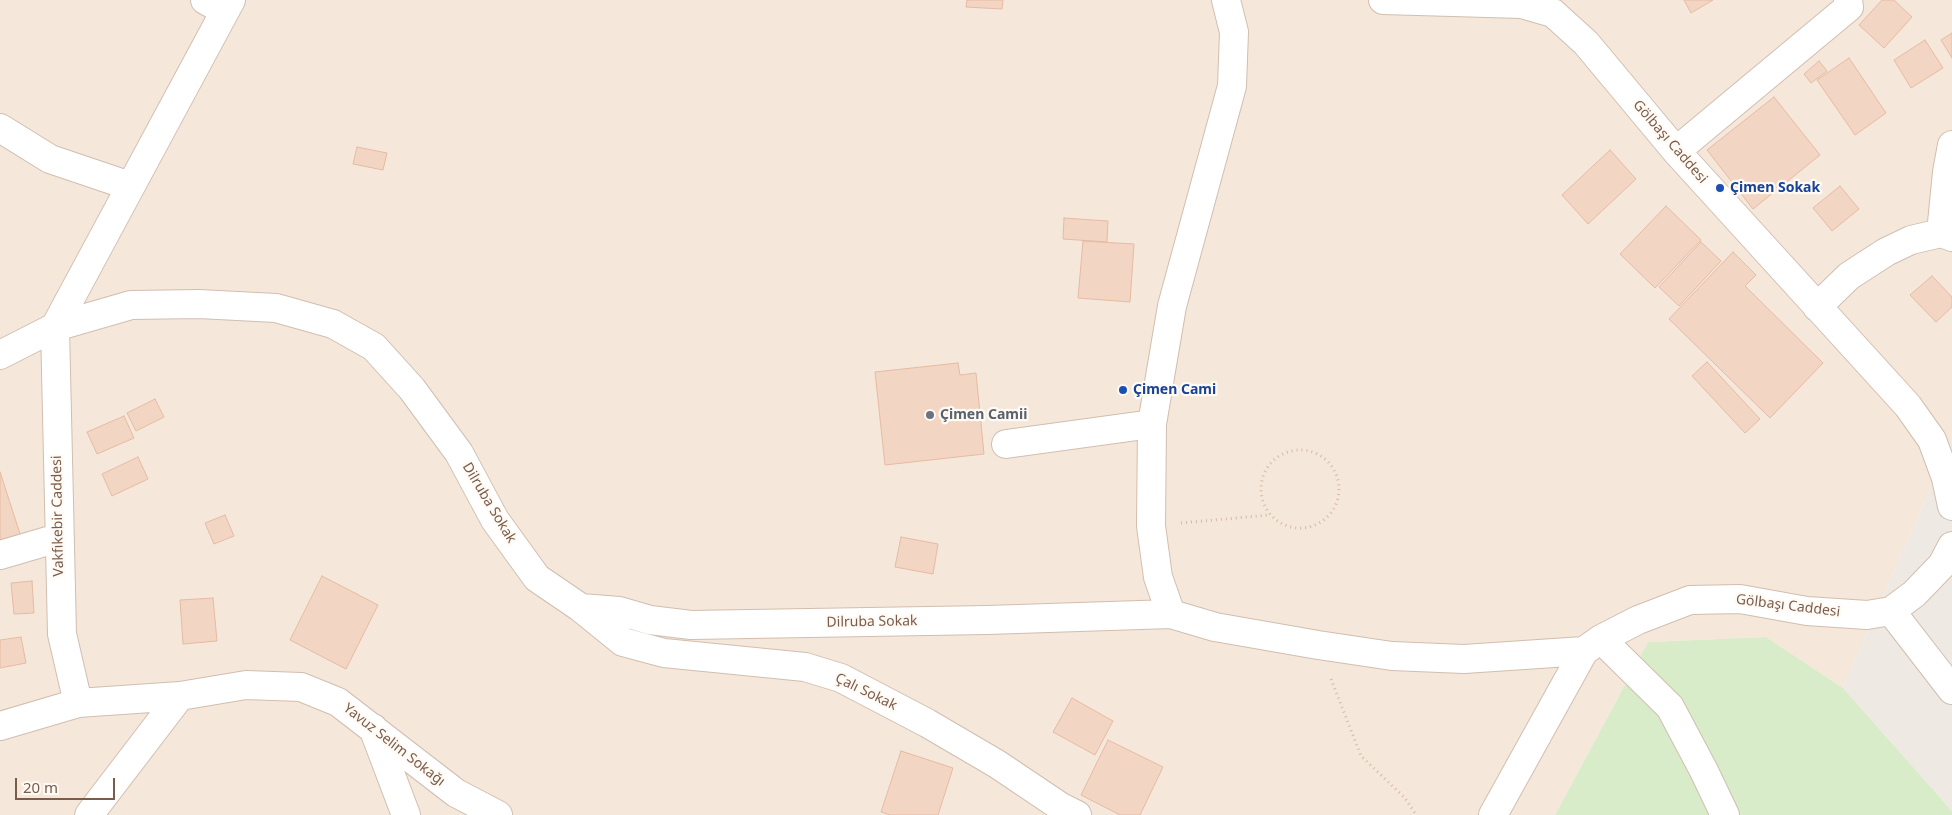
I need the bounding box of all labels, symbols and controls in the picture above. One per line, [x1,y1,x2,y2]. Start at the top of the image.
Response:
street label: Gölbaşı Caddesi [1629,97,1711,187]
place label: Çimen Sokak [1730,180,1820,196]
marker: Çimen Sokak [1714,182,1726,194]
place label: Çimen Cami [1133,382,1216,398]
marker: Çimen Cami [1117,384,1129,396]
place label: Çimen Camii [940,407,1027,423]
marker: Çimen Camii [924,409,936,421]
street label: Vakfıkebir Caddesi [49,455,67,577]
street label: Dilruba Sokak [458,460,520,546]
street label: Gölbaşı Caddesi [1735,591,1841,621]
street label: Dilruba Sokak [826,613,918,631]
street label: Çalı Sokak [832,670,900,714]
street label: Yavuz Selim Sokağı [340,700,448,790]
scale bar [18,768,118,800]
text: 20 m [23,777,58,797]

